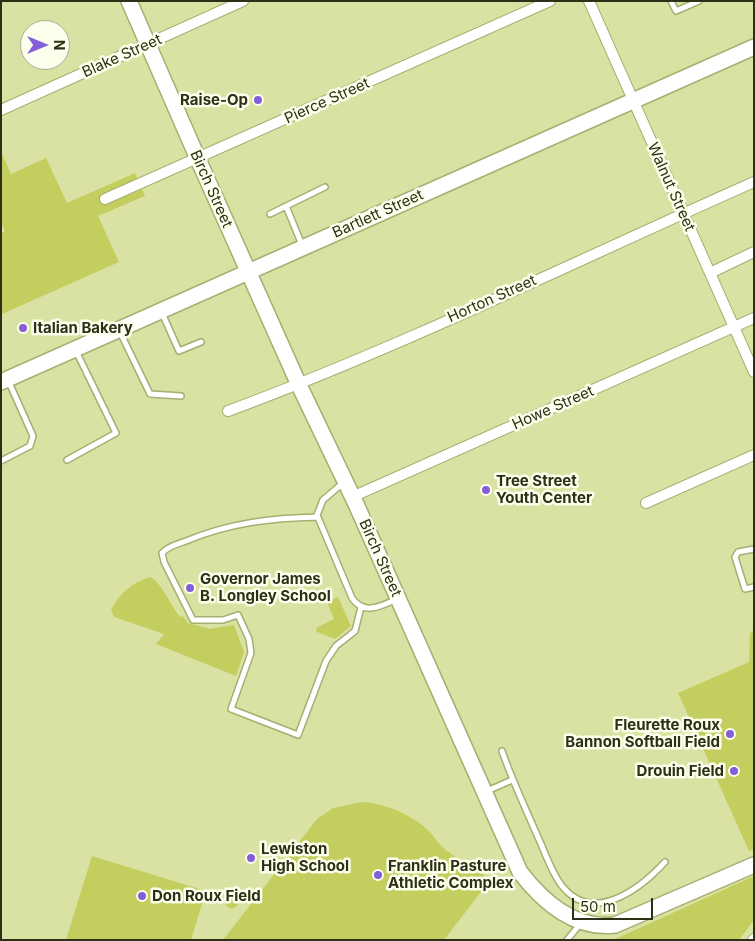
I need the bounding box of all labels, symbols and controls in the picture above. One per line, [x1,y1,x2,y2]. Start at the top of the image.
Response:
north arrow [20,20,70,70]
street label: Blake Street [79,30,165,82]
text: N [51,40,68,50]
street label: Pierce Street [282,74,372,128]
place label: Raise-Op [180,91,248,109]
marker: Raise-Op [252,94,264,106]
street label: Walnut Street [643,140,699,234]
street label: Birch Street [186,148,236,230]
street label: Bartlett Street [330,186,426,242]
street label: Horton Street [445,271,539,327]
place label: Italian Bakery [33,319,133,337]
marker: Italian Bakery [17,322,29,334]
street label: Howe Street [510,382,596,434]
place label: Tree Street Youth Center [496,472,592,507]
marker: Tree Street Youth Center [480,484,492,496]
street label: Birch Street [355,517,405,599]
place label: Governor James B. Longley School [200,570,331,605]
marker: Governor James B. Longley School [184,582,196,594]
place label: Fleurette Roux Bannon Softball Field [565,716,720,751]
marker: Fleurette Roux Bannon Softball Field [724,728,736,740]
place label: Drouin Field [637,762,724,780]
marker: Drouin Field [728,765,740,777]
place label: Lewiston High School [261,840,349,875]
marker: Lewiston High School [245,852,257,864]
place label: Franklin Pasture Athletic Complex [388,857,513,892]
marker: Franklin Pasture Athletic Complex [372,869,384,881]
place label: Don Roux Field [152,887,261,905]
scale bar [575,888,656,920]
marker: Don Roux Field [136,890,148,902]
text: 50 m [580,897,616,916]

